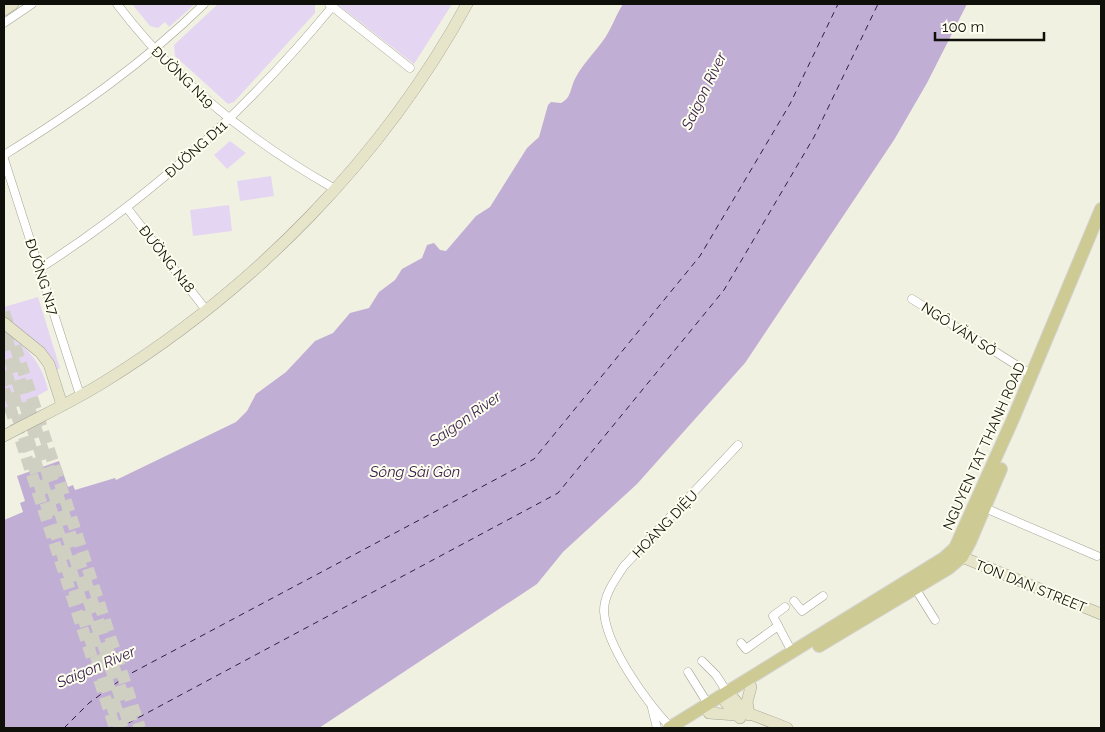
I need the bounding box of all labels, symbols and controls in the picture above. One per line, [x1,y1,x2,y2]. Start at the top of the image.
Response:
scale bar [935,10,1044,42]
text: 100 m [942,18,984,36]
street label: ĐƯỜNG N19 [148,43,218,111]
water label: Saigon River [677,49,731,133]
street label: ĐƯỜNG D11 [161,116,230,181]
street label: ĐƯỜNG N18 [136,222,199,296]
street label: ĐƯỜNG N17 [22,236,63,318]
street label: NGÔ VĂN SỞ [919,298,1000,359]
street label: NGUYEN TAT THANH ROAD [940,360,1028,532]
water label: Saigon River [425,387,505,451]
water label: Sông Sài Gòn [369,463,460,481]
street label: HOÀNG DIỆU [628,486,701,561]
street label: TON DAN STREET [973,556,1089,616]
water label: Saigon River [53,642,139,692]

